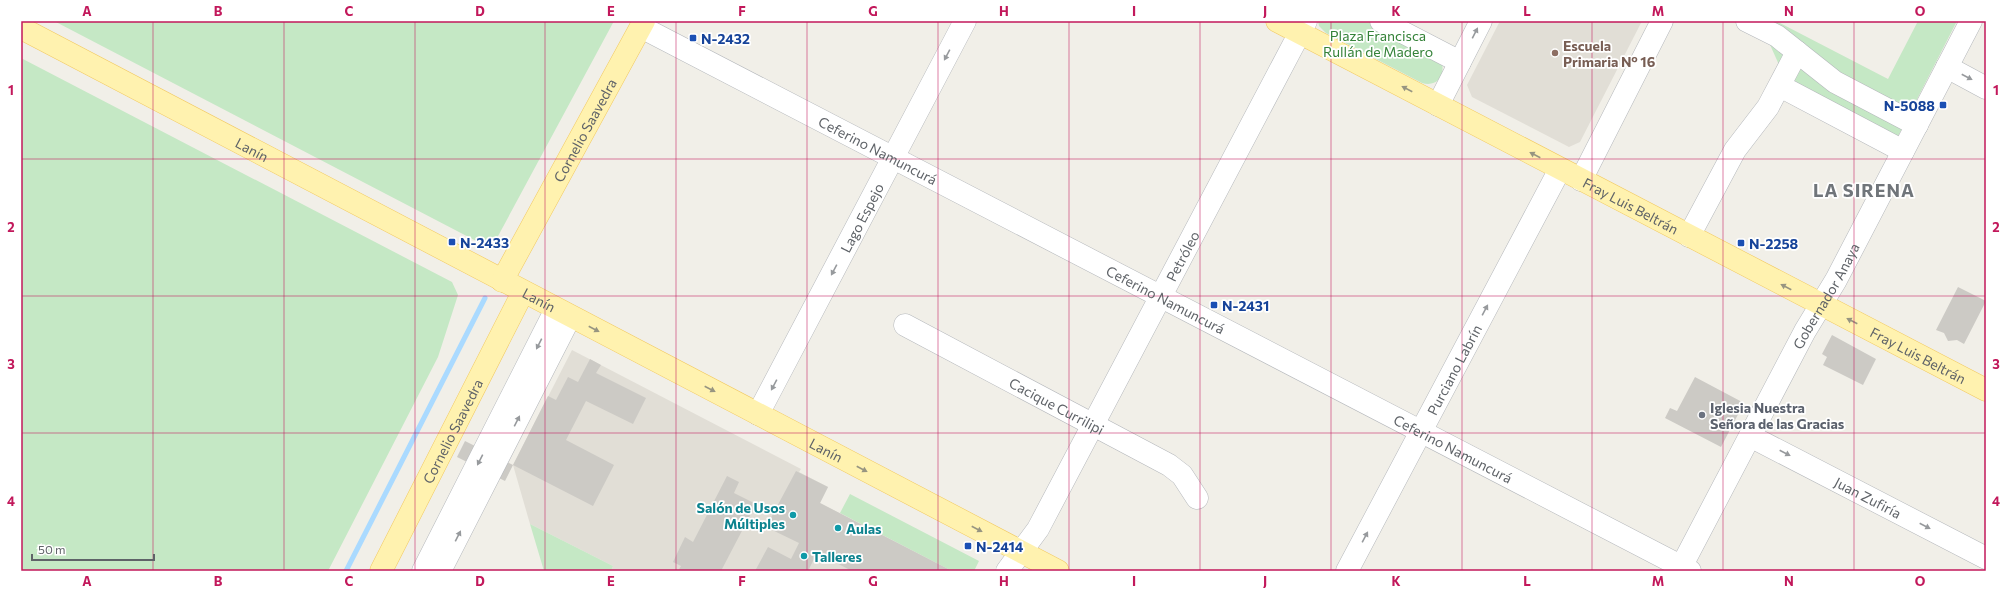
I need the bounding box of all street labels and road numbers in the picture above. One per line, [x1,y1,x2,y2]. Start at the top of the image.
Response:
street label: Cornelio Saavedra [549,75,619,185]
street label: Ceferino Namuncurá [816,112,940,188]
street label: Lanín [233,133,272,165]
street label: Fray Luis Beltrán [1580,173,1682,237]
street label: Lago Espejo [836,180,887,255]
street label: Petróleo [1162,228,1202,284]
street label: Gobernador Anaya [1789,240,1862,352]
street label: Ceferino Namuncurá [1103,261,1228,337]
street label: Lanín [520,284,559,315]
street label: Purciano Labrín [1423,321,1485,418]
street label: Fray Luis Beltrán [1868,323,1969,387]
street label: Cacique Currilipi [1007,374,1107,438]
street label: Cornelio Saavedra [419,376,486,486]
street label: Ceferino Namuncurá [1391,410,1515,486]
street label: Lanín [807,434,846,465]
street label: Juan Zufiría [1832,473,1904,521]

